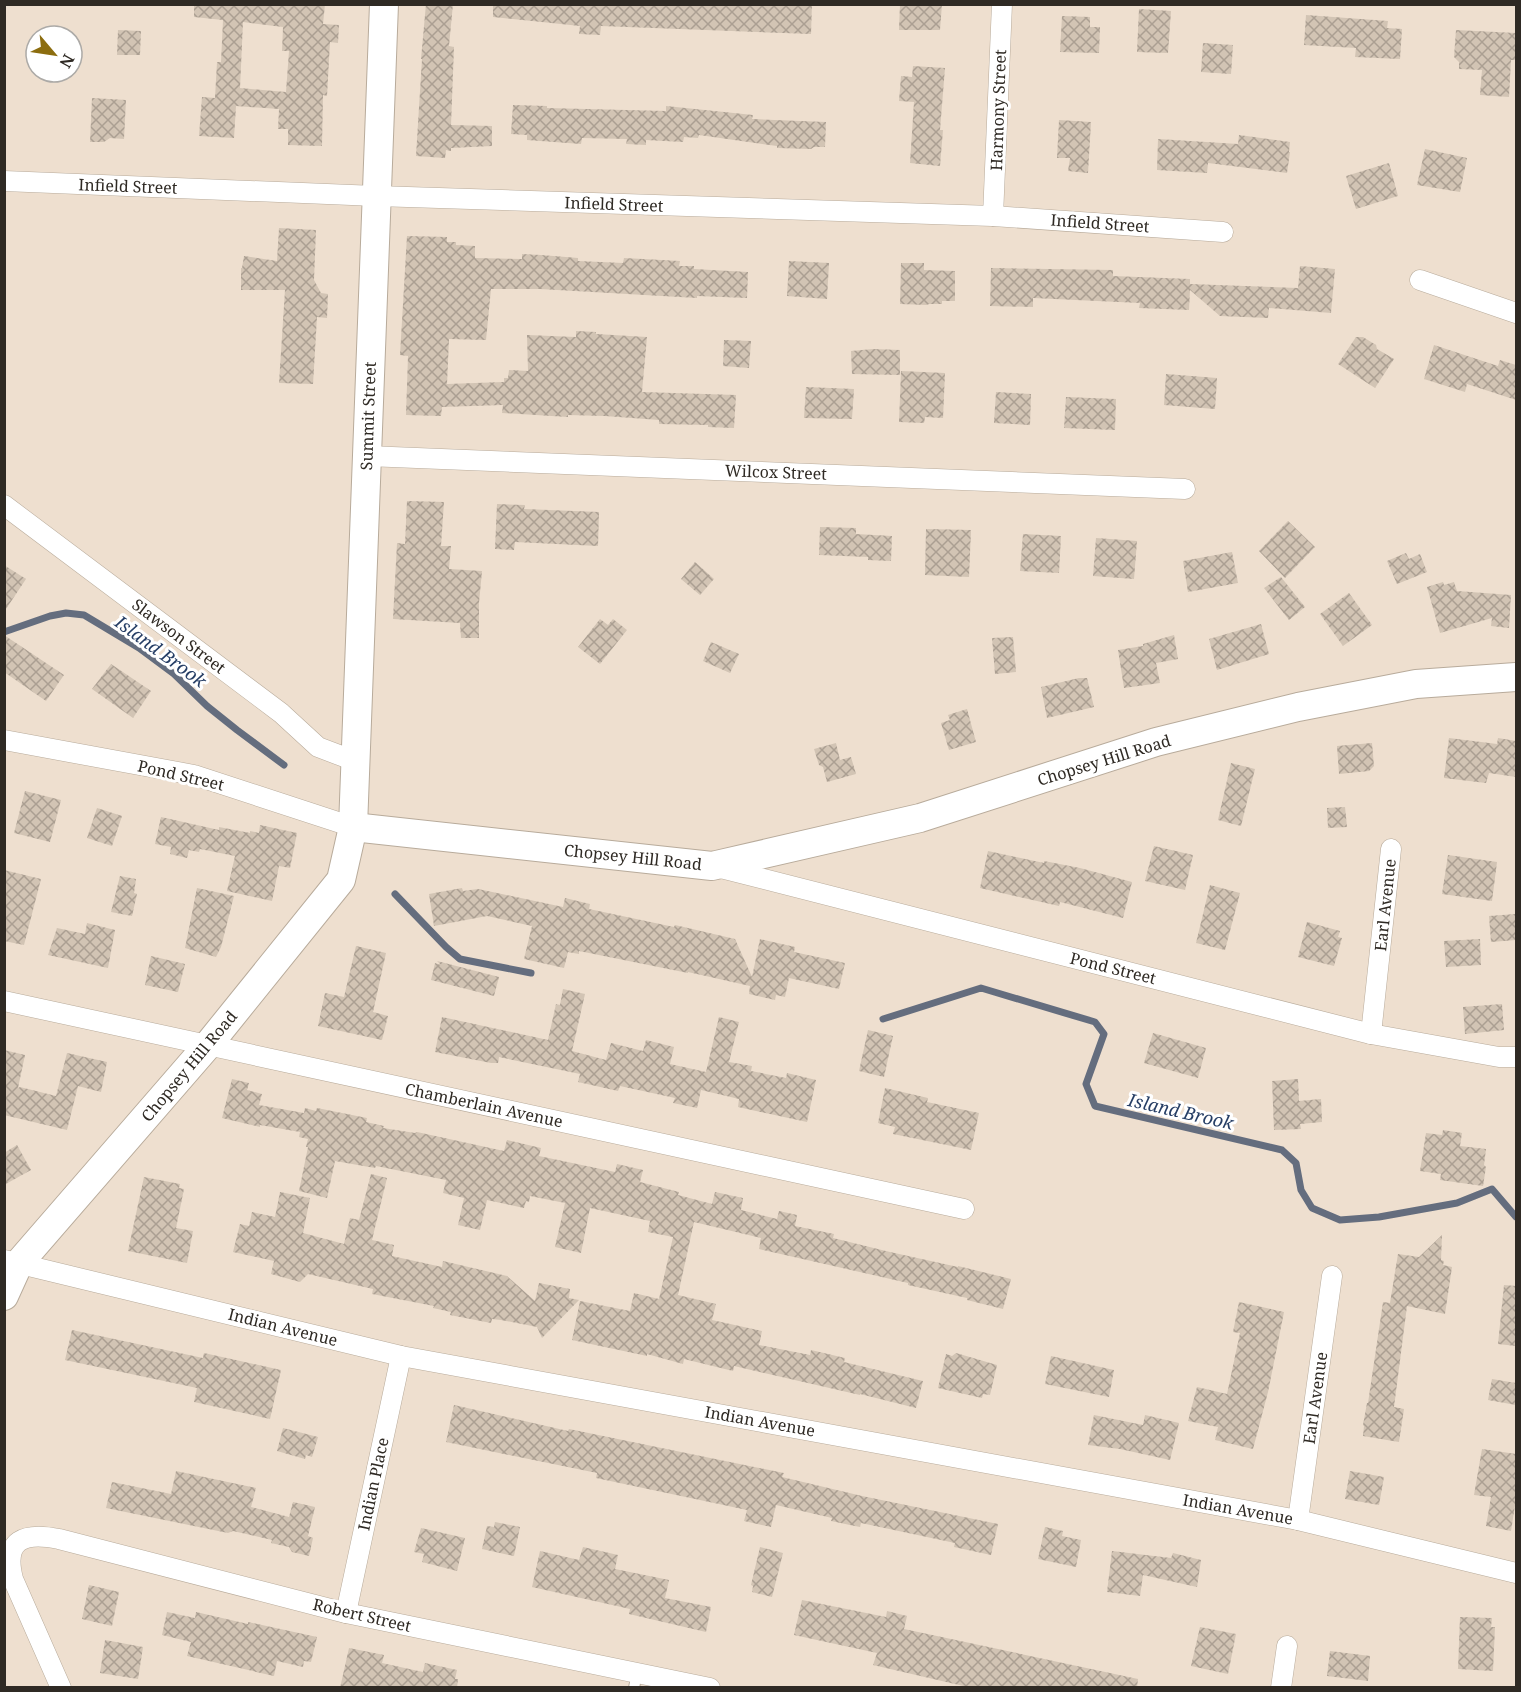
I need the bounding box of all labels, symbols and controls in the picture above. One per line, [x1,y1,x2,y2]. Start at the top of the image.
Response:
north arrow [24,24,84,84]
street label: Harmony Street [985,49,1011,171]
text: N [54,50,80,72]
street label: Infield Street [78,173,178,199]
street label: Infield Street [564,191,664,217]
street label: Infield Street [1050,209,1150,237]
street label: Summit Street [355,361,381,471]
street label: Wilcox Street [725,459,828,485]
street label: Slawson Street [128,594,231,679]
water label: Island Brook [110,609,212,693]
street label: Chopsey Hill Road [1035,729,1174,791]
street label: Pond Street [136,754,227,796]
street label: Chopsey Hill Road [563,839,703,875]
street label: Earl Avenue [1369,858,1401,952]
street label: Pond Street [1068,947,1159,989]
street label: Chopsey Hill Road [136,1006,242,1126]
street label: Chamberlain Avenue [403,1078,565,1132]
water label: Island Brook [1125,1087,1237,1135]
street label: Indian Avenue [226,1303,340,1351]
street label: Earl Avenue [1298,1351,1332,1445]
street label: Indian Avenue [703,1400,817,1442]
street label: Indian Place [352,1435,394,1533]
street label: Indian Avenue [1181,1488,1295,1530]
street label: Robert Street [311,1593,414,1637]

